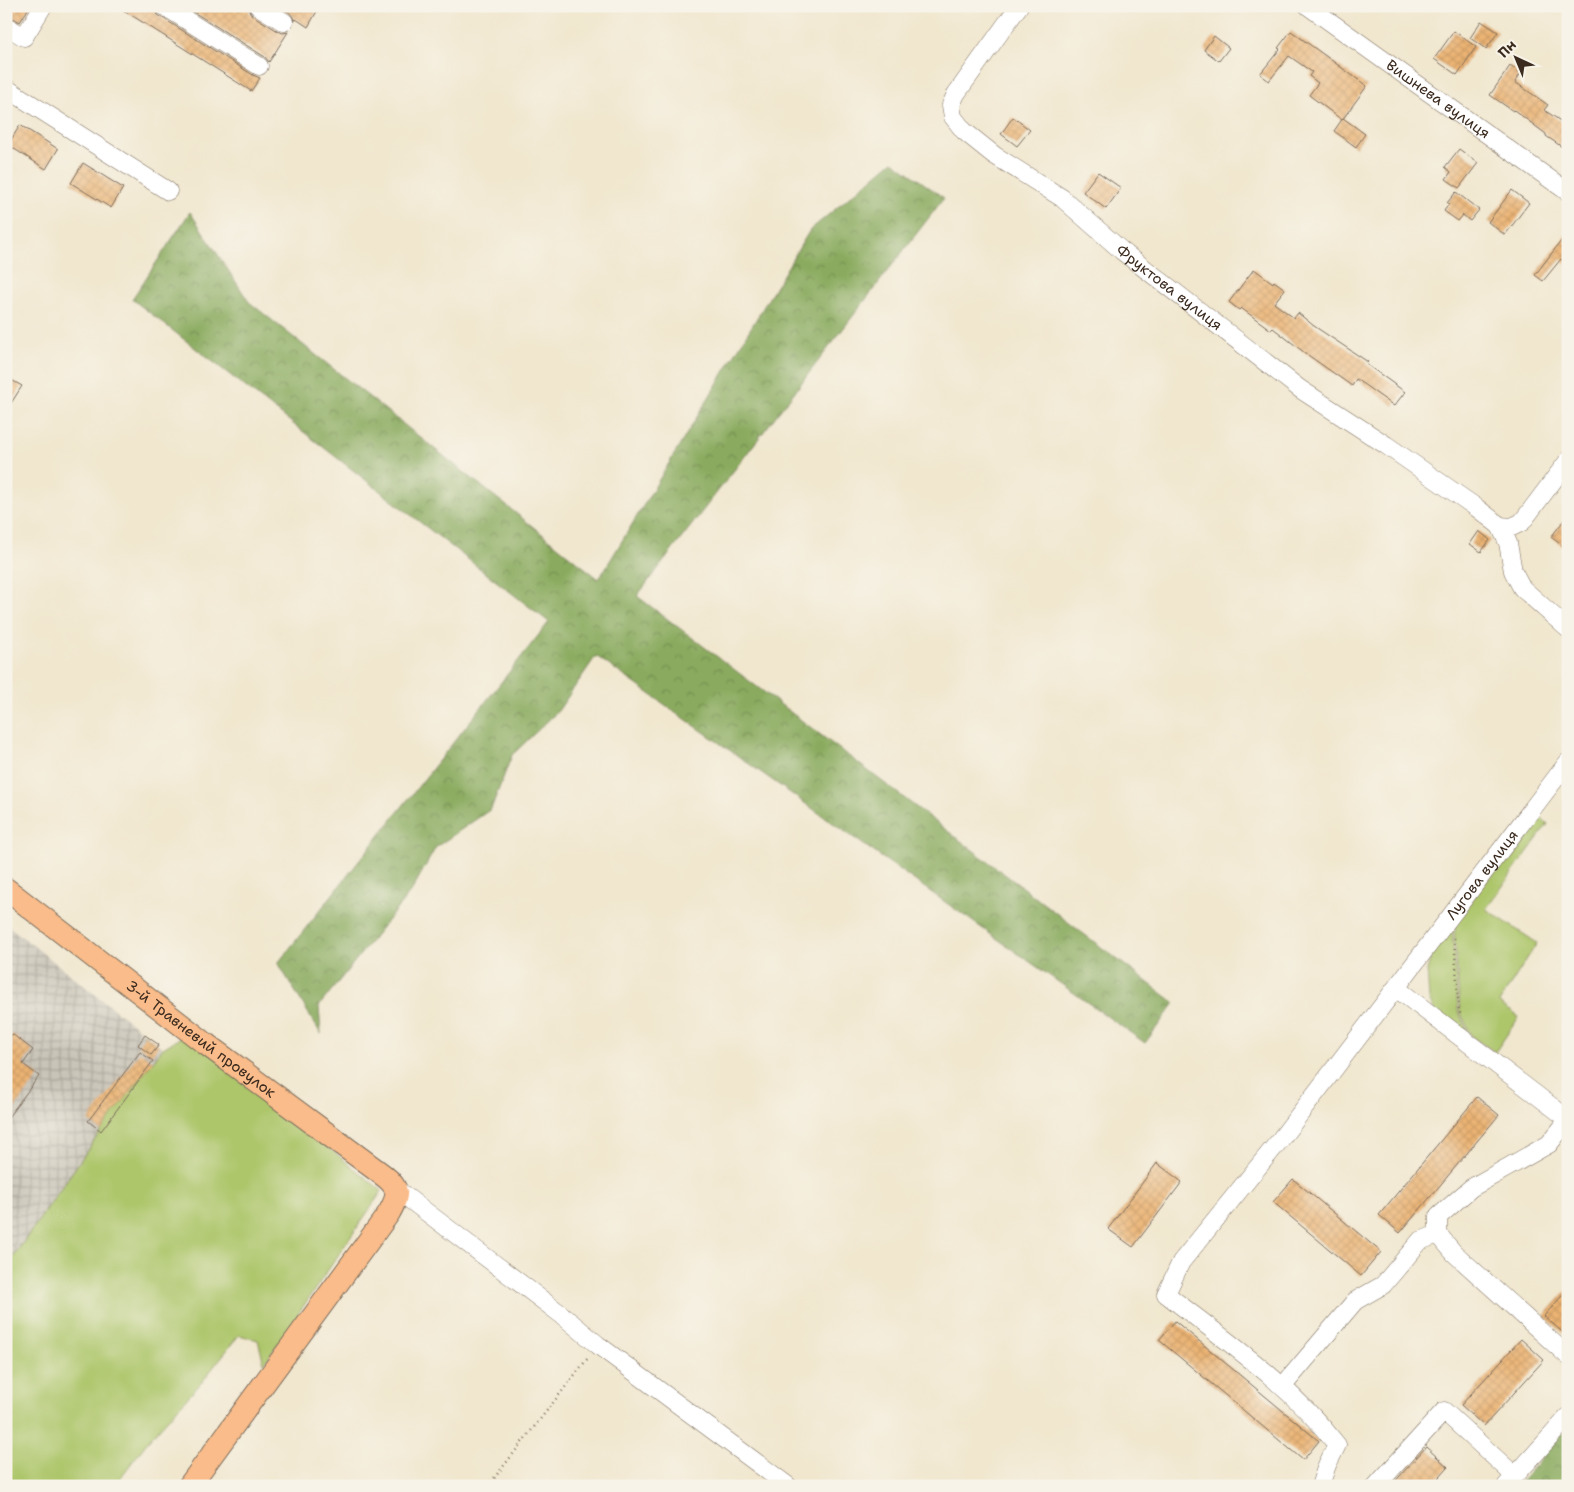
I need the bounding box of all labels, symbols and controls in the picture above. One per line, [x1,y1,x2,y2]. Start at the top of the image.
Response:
north arrow [1492,32,1542,82]
text: Пн [1494,36,1520,62]
street label: Вишнева вулиця [1382,55,1494,143]
street label: Фруктова вулиця [1112,240,1226,335]
street label: Лугова вулиця [1441,826,1523,924]
street label: 3-й Травневий провулок [122,976,280,1102]

